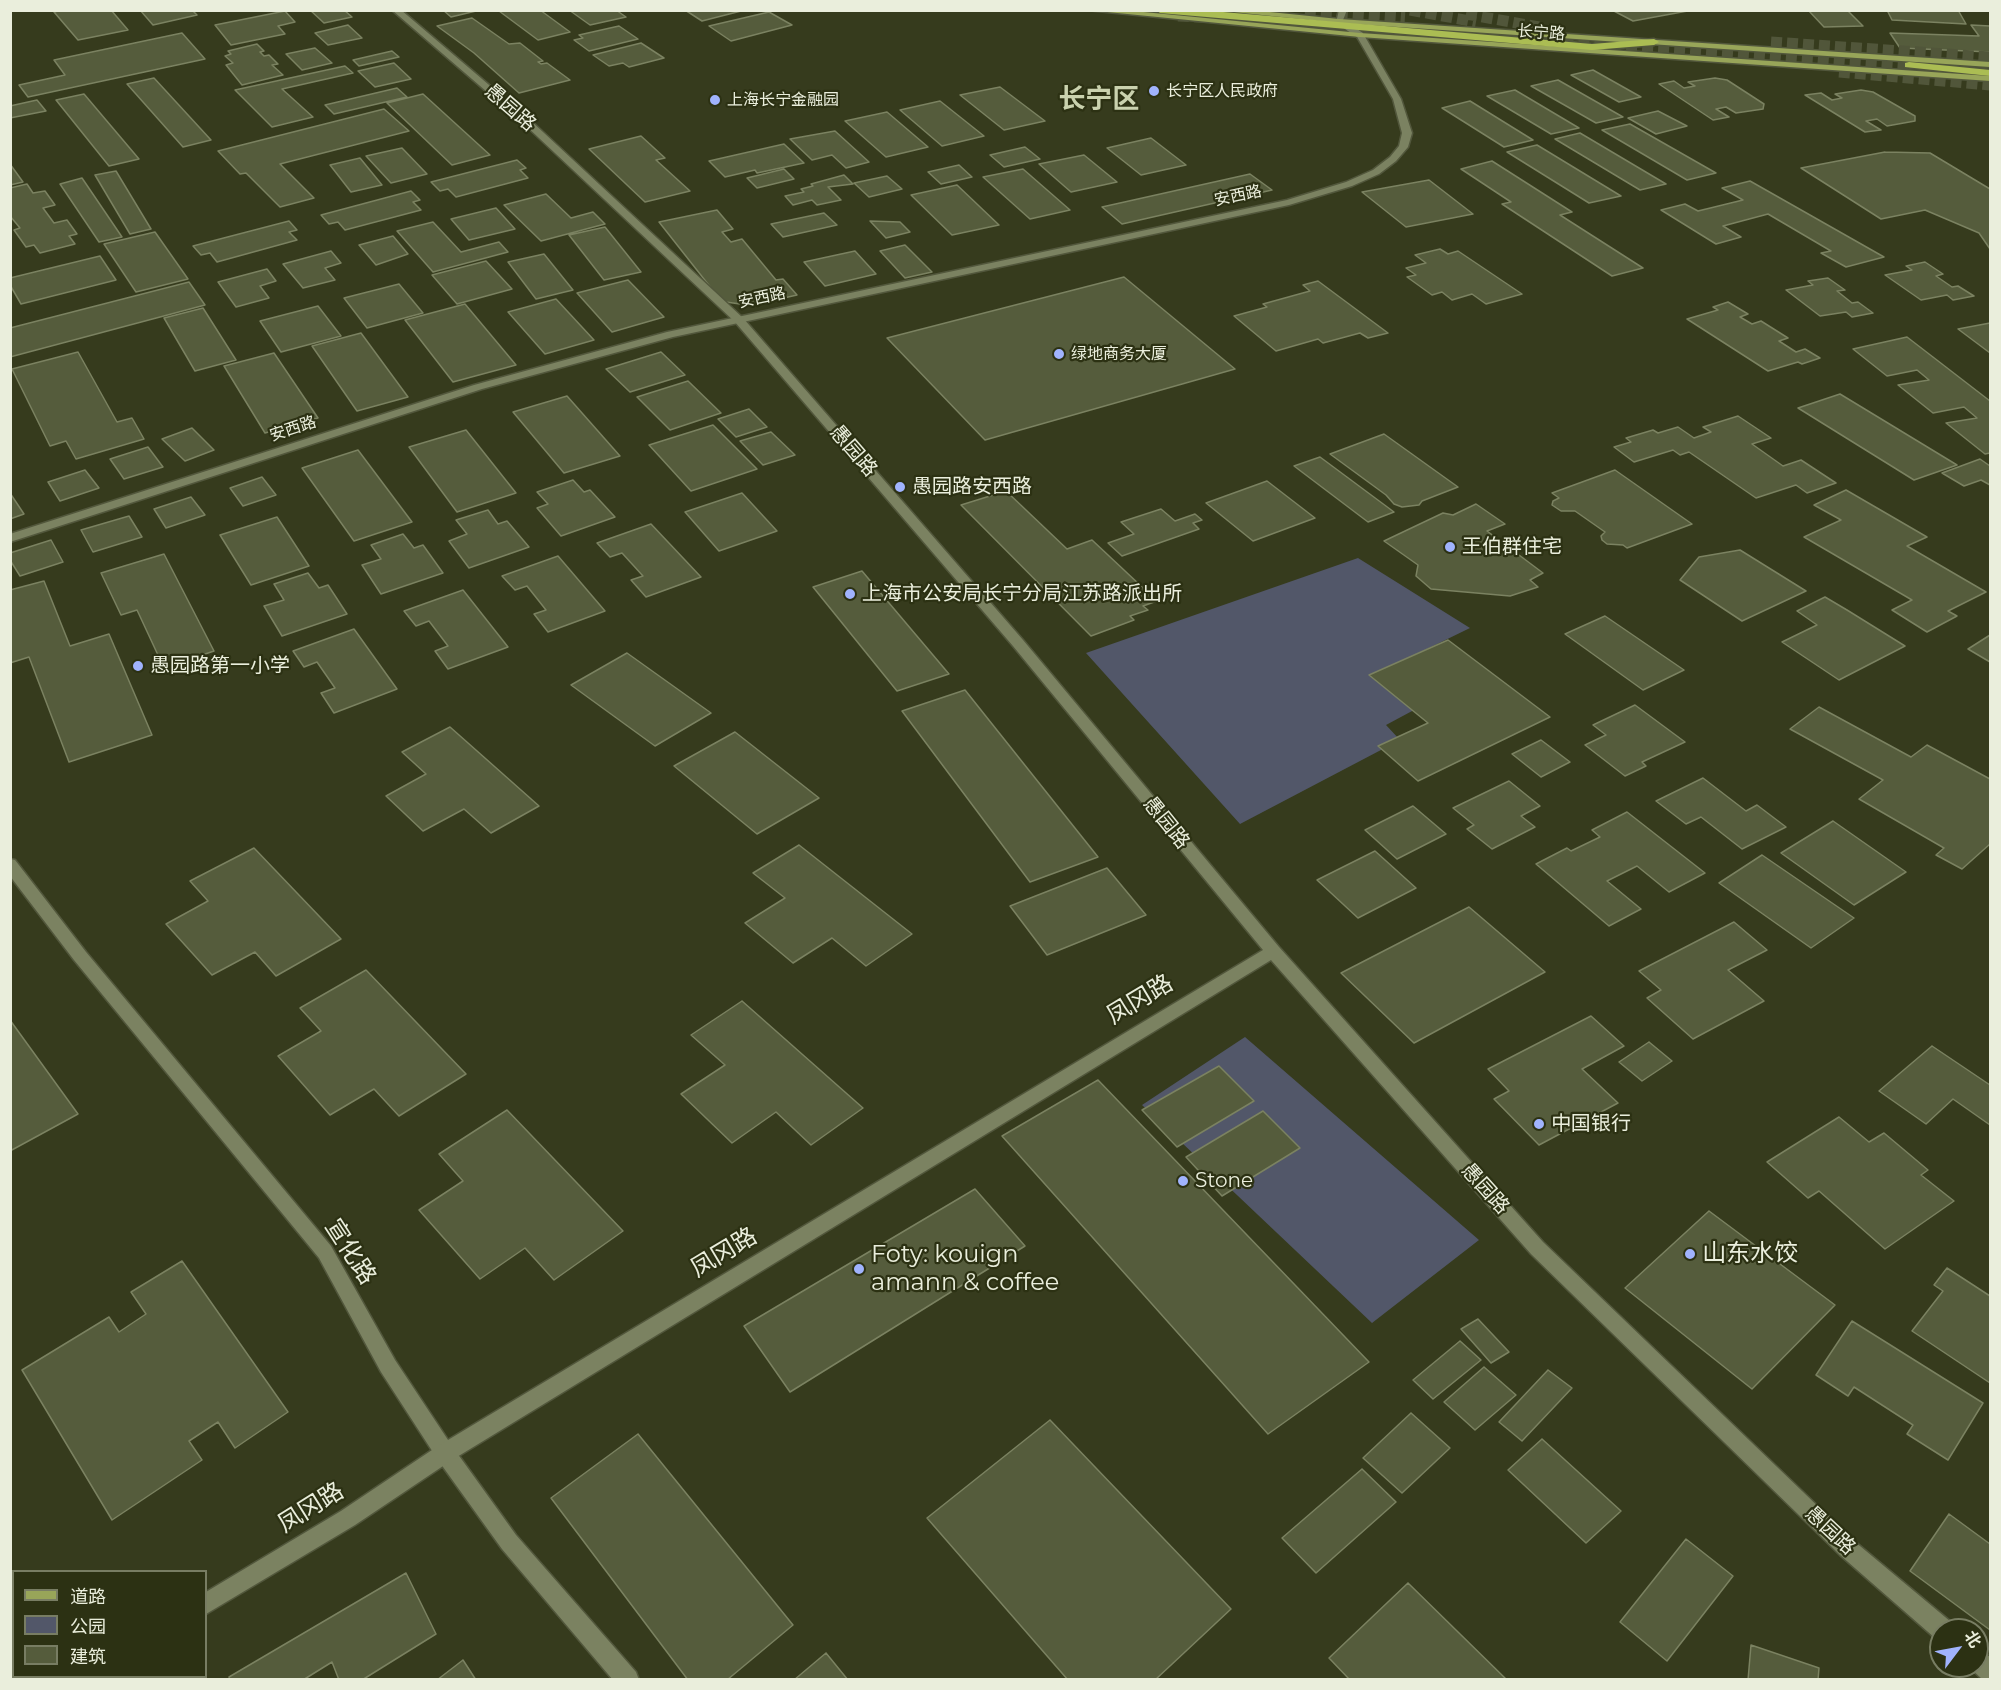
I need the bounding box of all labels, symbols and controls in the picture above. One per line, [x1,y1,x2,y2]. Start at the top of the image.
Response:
street label: 长宁路 [1516,22,1566,44]
street label: 愚园路 [479,79,541,137]
place label: 长宁区人民政府 [1166,81,1278,101]
district label: 长宁区 [1059,84,1139,116]
marker: 长宁区人民政府 [1147,84,1161,98]
place label: 上海长宁金融园 [727,90,839,110]
marker: 上海长宁金融园 [708,93,722,107]
street label: 安西路 [1213,182,1263,210]
street label: 安西路 [737,284,787,312]
place label: 绿地商务大厦 [1071,344,1167,364]
marker: 绿地商务大厦 [1052,347,1066,361]
street label: 安西路 [267,412,319,446]
street label: 愚园路 [824,420,882,482]
place label: 愚园路安西路 [912,475,1032,499]
marker: 愚园路安西路 [893,480,907,494]
place label: 王伯群住宅 [1462,535,1562,559]
marker: 王伯群住宅 [1443,540,1457,554]
place label: 上海市公安局长宁分局江苏路派出所 [862,582,1182,606]
marker: 上海市公安局长宁分局江苏路派出所 [843,587,857,601]
place label: 愚园路第一小学 [150,654,290,678]
marker: 愚园路第一小学 [131,659,145,673]
street label: 愚园路 [1138,792,1194,854]
street label: 凤冈路 [1102,969,1178,1031]
place label: 中国银行 [1551,1112,1631,1136]
marker: 中国银行 [1532,1117,1546,1131]
street label: 愚园路 [1456,1159,1514,1219]
place label: Stone [1195,1169,1253,1193]
marker: Stone [1176,1174,1190,1188]
street label: 宣化路 [318,1214,382,1290]
street label: 凤冈路 [686,1222,762,1284]
place label: 山东水饺 [1702,1240,1798,1268]
place label: Foty: kouign amann & coffee [871,1241,1059,1297]
marker: 山东水饺 [1683,1247,1697,1261]
marker: Foty: kouign amann & coffee [852,1262,866,1276]
street label: 凤冈路 [273,1477,349,1539]
street label: 愚园路 [1800,1502,1860,1560]
legend [12,1570,207,1678]
text: 道路 [70,1586,106,1608]
text: 公园 [70,1616,106,1638]
north arrow [1929,1618,1989,1678]
text: 北 [1961,1627,1985,1651]
text: 建筑 [70,1646,106,1668]

